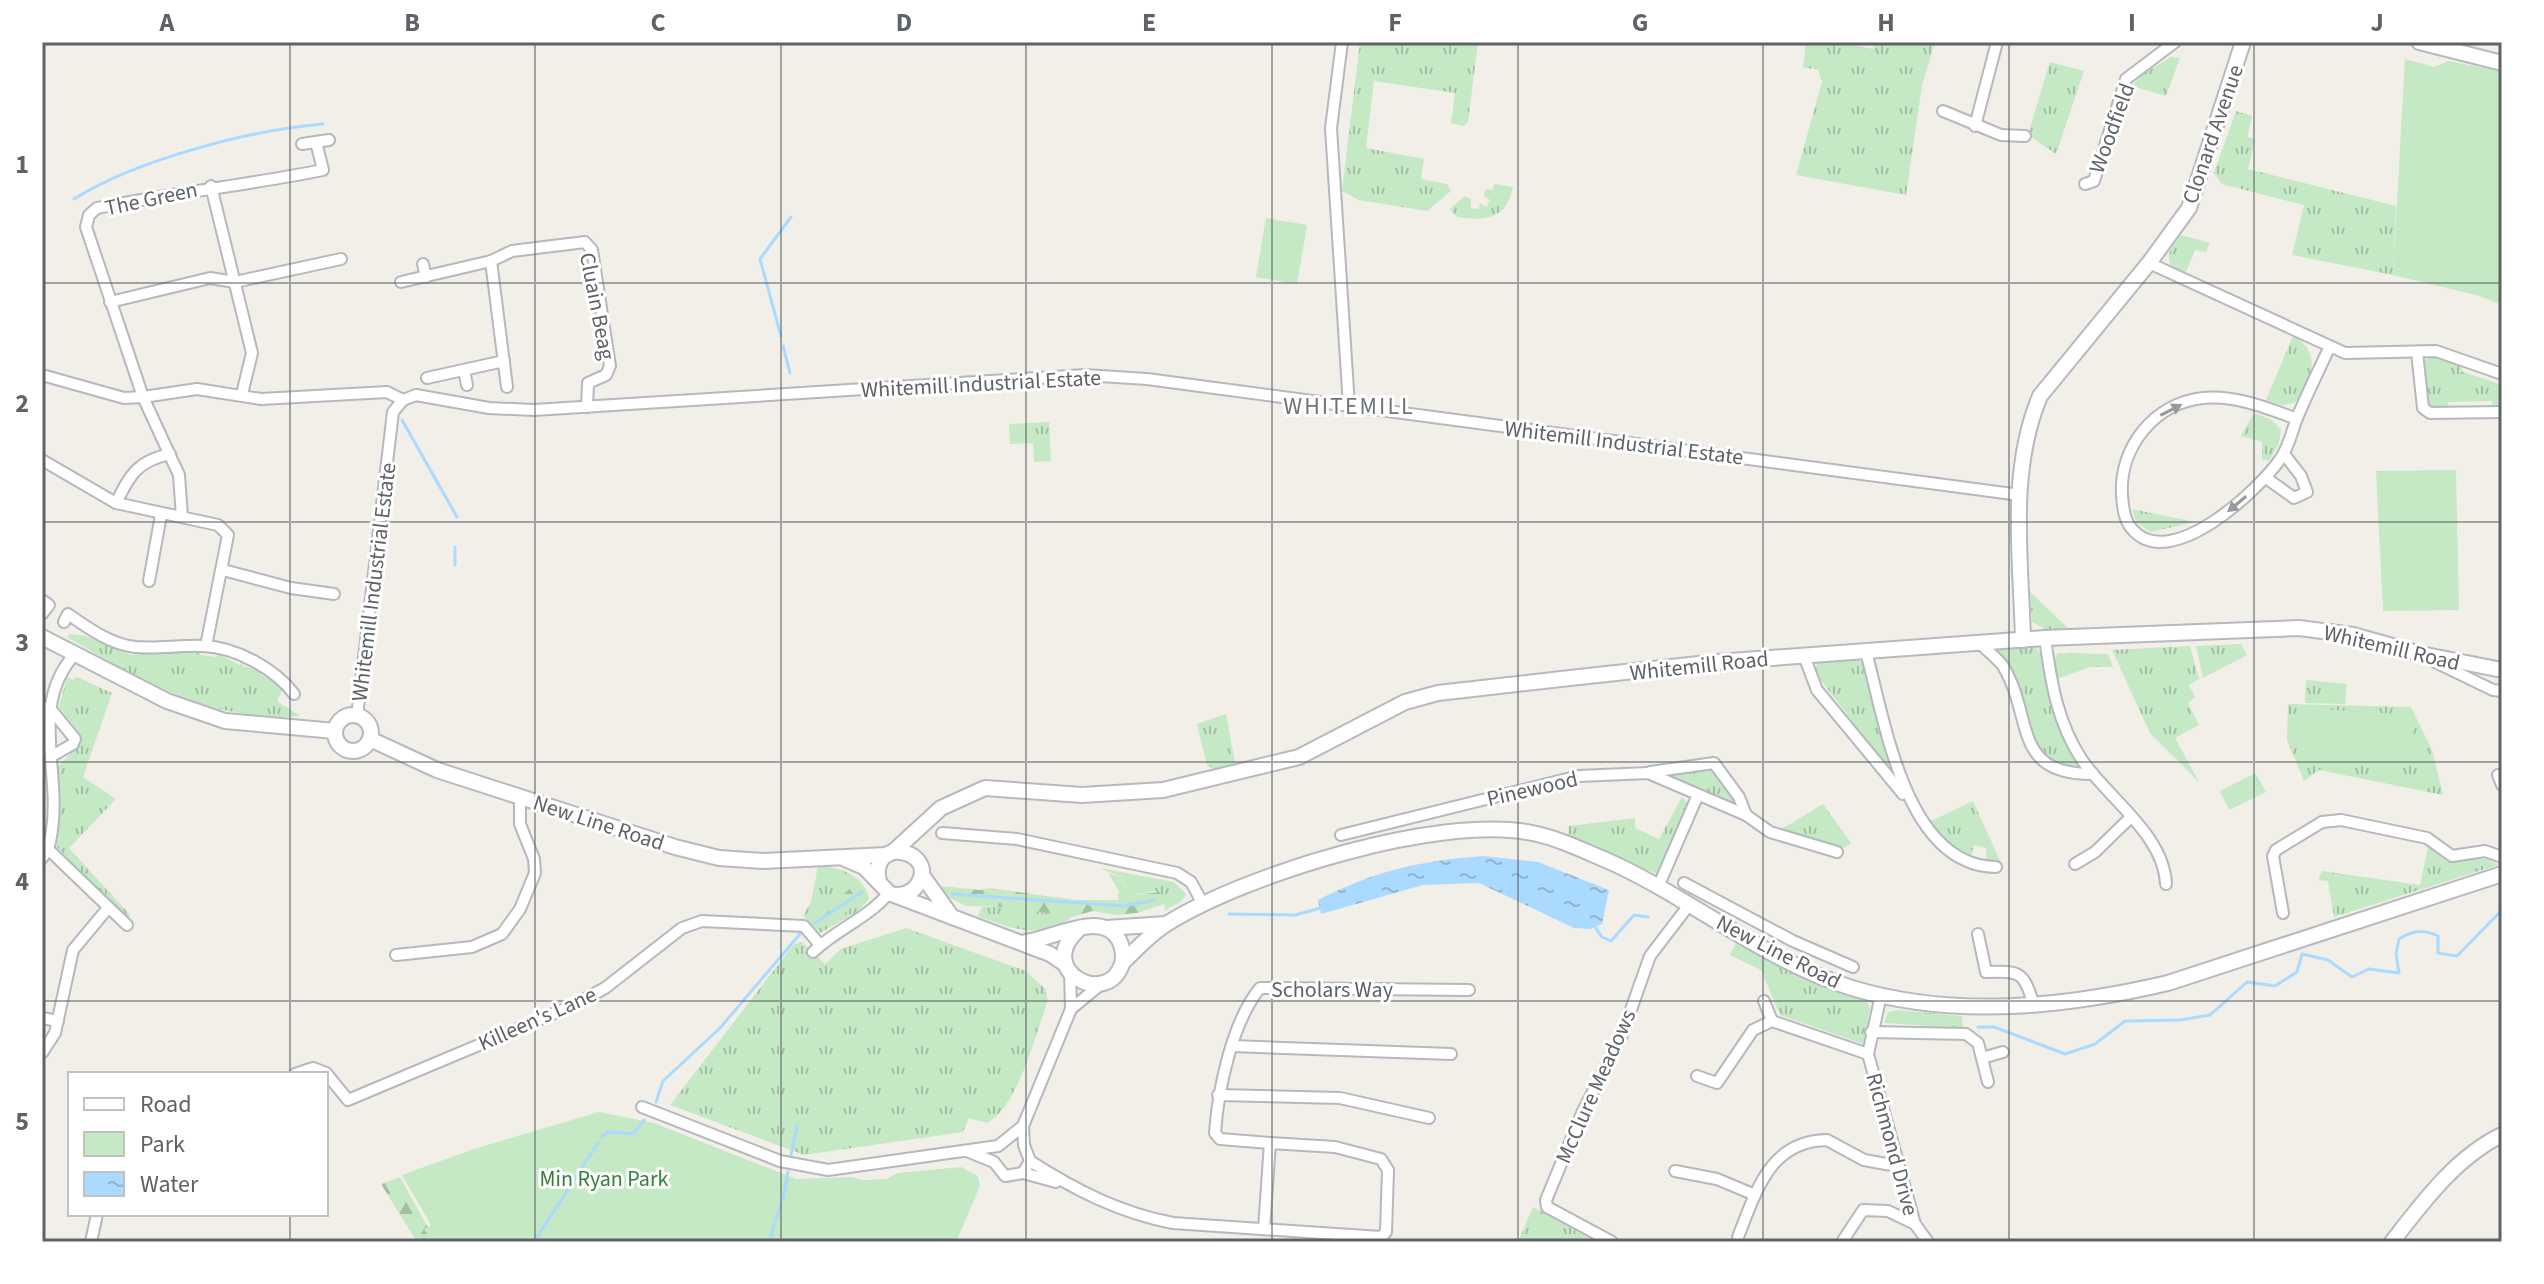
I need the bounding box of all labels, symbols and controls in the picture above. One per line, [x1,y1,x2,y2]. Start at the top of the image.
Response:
text: A [159,4,176,41]
text: B [404,4,420,41]
text: C [650,4,666,41]
text: D [896,4,912,41]
text: E [1142,4,1156,41]
text: F [1388,4,1402,41]
text: G [1632,4,1648,41]
text: H [1877,4,1895,41]
text: I [2128,4,2136,41]
text: J [2370,4,2384,41]
street label: Clonard Avenue [2174,60,2252,208]
street label: Woodfield [2081,79,2143,178]
text: 1 [15,146,29,183]
street label: The Green [102,174,200,224]
street label: Cluain Beag [571,250,623,363]
street label: Whitemill Industrial Estate [860,362,1102,406]
text: 2 [15,385,29,422]
district label: WHITEMILL [1283,389,1415,424]
one-way arrow [2160,403,2183,417]
street label: Whitemill Industrial Estate [1503,412,1745,474]
street label: Whitemill Industrial Estate [343,461,405,703]
one-way arrow [2227,495,2247,512]
street label: Whitemill Road [2320,617,2463,679]
text: 3 [15,624,29,661]
street label: Whitemill Road [1628,643,1770,689]
street label: Pinewood [1483,763,1581,815]
street label: New Line Road [529,787,668,859]
text: 4 [15,863,29,900]
street label: New Line Road [1711,907,1846,997]
street label: Scholars Way [1271,974,1394,1006]
street label: Killeen's Lane [473,979,602,1059]
street label: McClure Meadows [1548,1004,1644,1169]
street label: Richmond Drive [1858,1069,1926,1219]
legend [68,1072,328,1216]
text: Road [140,1087,192,1122]
text: 5 [15,1103,29,1140]
text: Park [140,1127,185,1162]
park label: Min Ryan Park [540,1163,669,1195]
text: Water [140,1167,199,1202]

